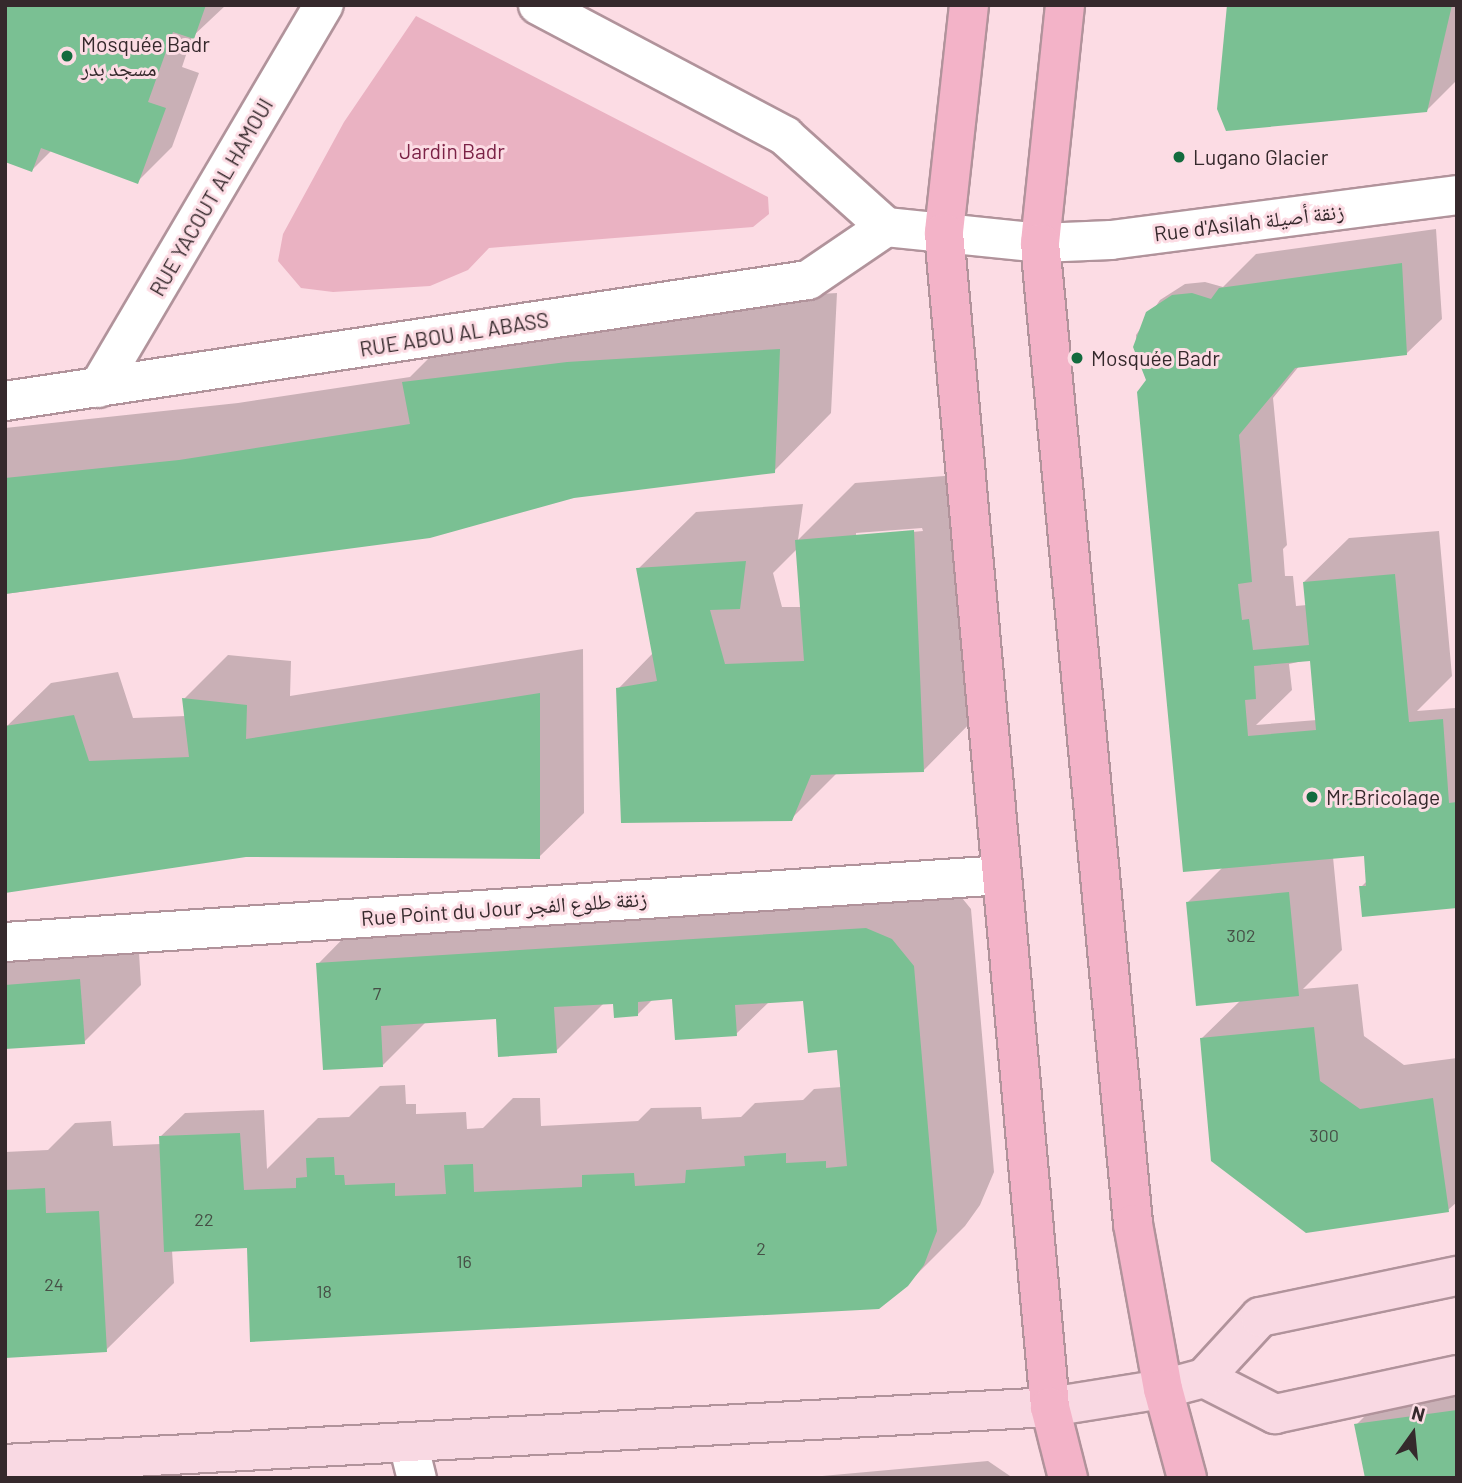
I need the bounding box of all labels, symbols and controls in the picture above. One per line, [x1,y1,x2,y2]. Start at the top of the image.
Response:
place label: Mosquée Badr مسجد بدر [81,31,210,81]
marker: Mosquée Badr مسجد بدر [59,48,75,64]
street label: RUE YACOUT AL HAMOUI [144,94,278,300]
park label: Jardin Badr [399,138,505,164]
place label: Lugano Glacier [1193,144,1329,170]
marker: Lugano Glacier [1171,149,1187,165]
street label: Rue d'Asilah زنقة أصيلة [1153,198,1345,246]
street label: RUE ABOU AL ABASS [358,307,550,361]
place label: Mosquée Badr [1091,345,1220,371]
marker: Mosquée Badr [1069,350,1085,366]
place label: Mr.Bricolage [1326,784,1440,810]
marker: Mr.Bricolage [1304,789,1320,805]
street label: Rue Point du Jour زنقة طلوع الفجر [360,885,648,931]
house number: 302 [1226,924,1256,946]
house number: 7 [373,982,381,1004]
house number: 300 [1309,1124,1339,1146]
house number: 22 [194,1208,214,1230]
house number: 2 [756,1237,766,1259]
house number: 16 [456,1250,472,1272]
house number: 24 [44,1273,64,1295]
house number: 18 [316,1280,332,1302]
north arrow [1378,1399,1448,1469]
text: N [1409,1400,1428,1426]

